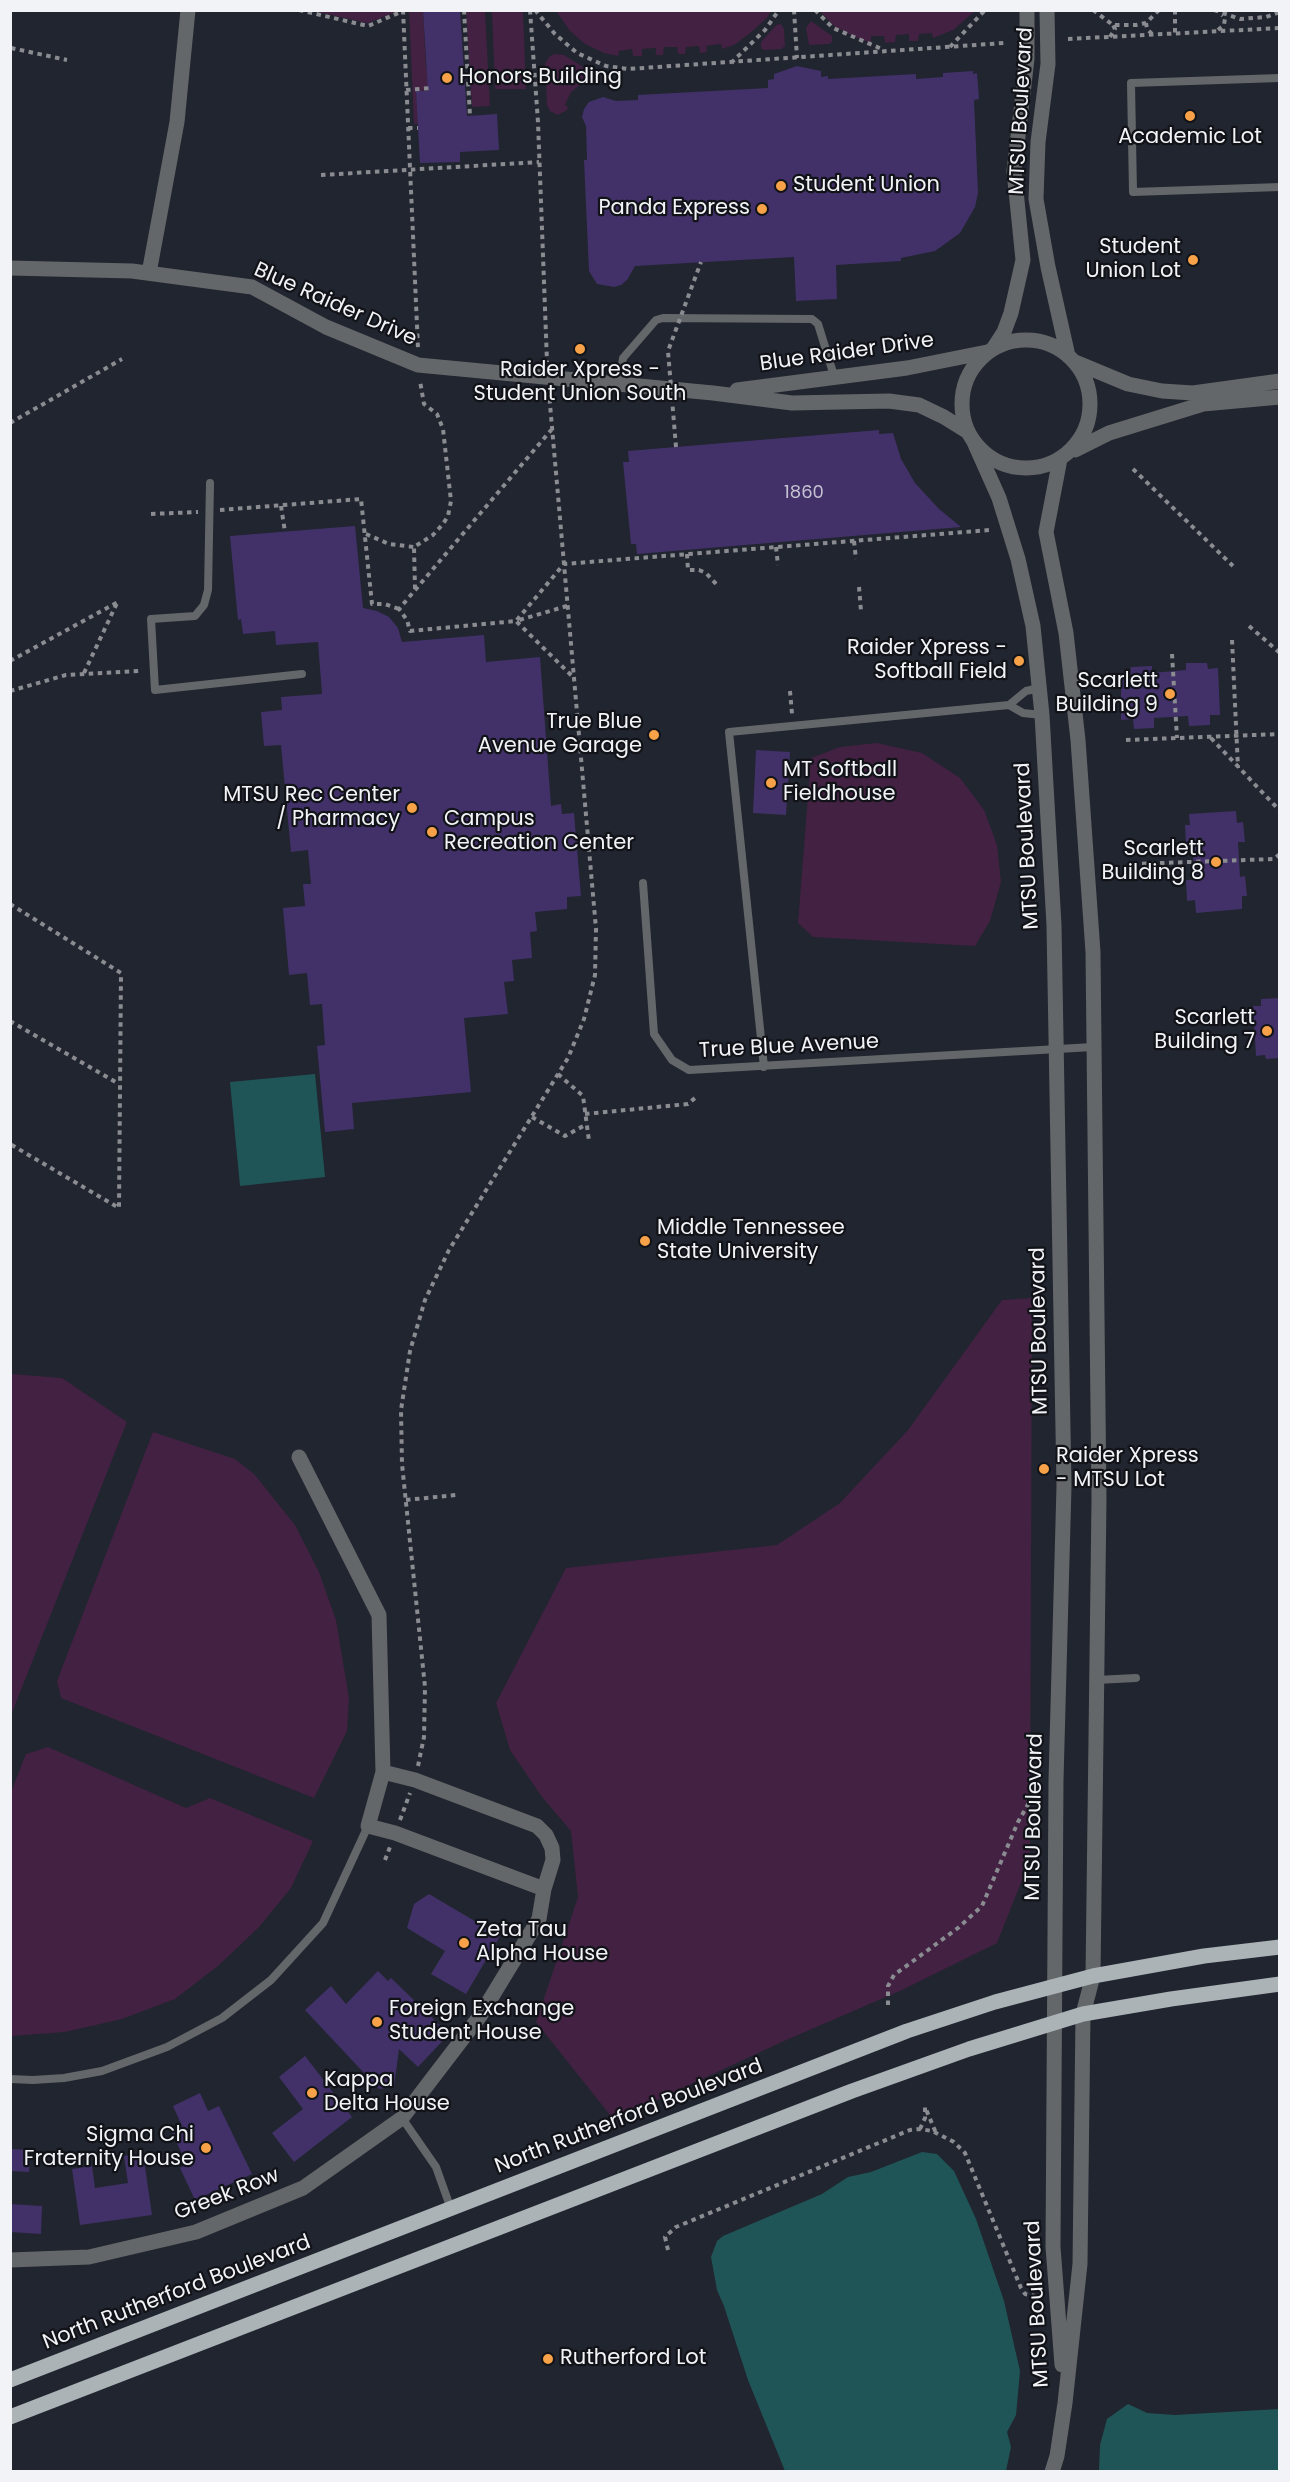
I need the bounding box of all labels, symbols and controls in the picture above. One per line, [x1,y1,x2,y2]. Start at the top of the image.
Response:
street label: MTSU Boulevard [1005,27,1039,195]
place label: Honors Building [459,65,622,91]
marker: Honors Building [440,71,454,85]
marker: Academic Lot [1183,109,1197,123]
place label: Academic Lot [1118,125,1262,151]
place label: Student Union [793,173,940,199]
marker: Student Union [774,179,788,193]
place label: Panda Express [598,196,750,222]
marker: Panda Express [755,202,769,216]
place label: Student Union Lot [1086,235,1181,285]
marker: Student Union Lot [1186,253,1200,267]
street label: Blue Raider Drive [250,258,420,352]
street label: Blue Raider Drive [758,328,936,378]
marker: Raider Xpress - Student Union South [573,342,587,356]
place label: Raider Xpress - Student Union South [474,358,686,408]
house number: 1860 [784,482,824,504]
place label: Raider Xpress - Softball Field [847,636,1007,686]
marker: Raider Xpress - Softball Field [1012,654,1026,668]
place label: Scarlett Building 9 [1056,669,1158,719]
marker: Scarlett Building 9 [1163,687,1177,701]
place label: True Blue Avenue Garage [478,710,642,760]
marker: True Blue Avenue Garage [647,728,661,742]
place label: MT Softball Fieldhouse [783,758,897,808]
street label: MTSU Boulevard [1011,762,1045,930]
marker: MT Softball Fieldhouse [764,776,778,790]
place label: MTSU Rec Center / Pharmacy [223,783,400,833]
marker: MTSU Rec Center / Pharmacy [405,801,419,815]
place label: Campus Recreation Center [444,807,634,857]
marker: Campus Recreation Center [425,825,439,839]
place label: Scarlett Building 8 [1101,837,1204,887]
marker: Scarlett Building 8 [1209,855,1223,869]
place label: Scarlett Building 7 [1154,1006,1255,1056]
marker: Scarlett Building 7 [1260,1024,1274,1038]
street label: True Blue Avenue [698,1030,880,1064]
place label: Middle Tennessee State University [657,1216,845,1266]
marker: Middle Tennessee State University [638,1234,652,1248]
street label: MTSU Boulevard [1026,1247,1054,1415]
place label: Raider Xpress - MTSU Lot [1056,1444,1199,1494]
marker: Raider Xpress - MTSU Lot [1037,1462,1051,1476]
street label: MTSU Boulevard [1021,1733,1049,1901]
place label: Zeta Tau Alpha House [476,1918,608,1968]
marker: Zeta Tau Alpha House [457,1936,471,1950]
place label: Foreign Exchange Student House [389,1997,574,2047]
marker: Foreign Exchange Student House [370,2015,384,2029]
street label: North Rutherford Boulevard [492,2054,766,2180]
place label: Kappa Delta House [324,2068,450,2118]
marker: Kappa Delta House [305,2086,319,2100]
place label: Sigma Chi Fraternity House [24,2123,194,2173]
marker: Sigma Chi Fraternity House [199,2141,213,2155]
street label: Greek Row [171,2164,283,2226]
street label: MTSU Boulevard [1021,2220,1055,2388]
street label: North Rutherford Boulevard [40,2230,314,2356]
place label: Rutherford Lot [560,2346,706,2372]
marker: Rutherford Lot [541,2352,555,2366]

